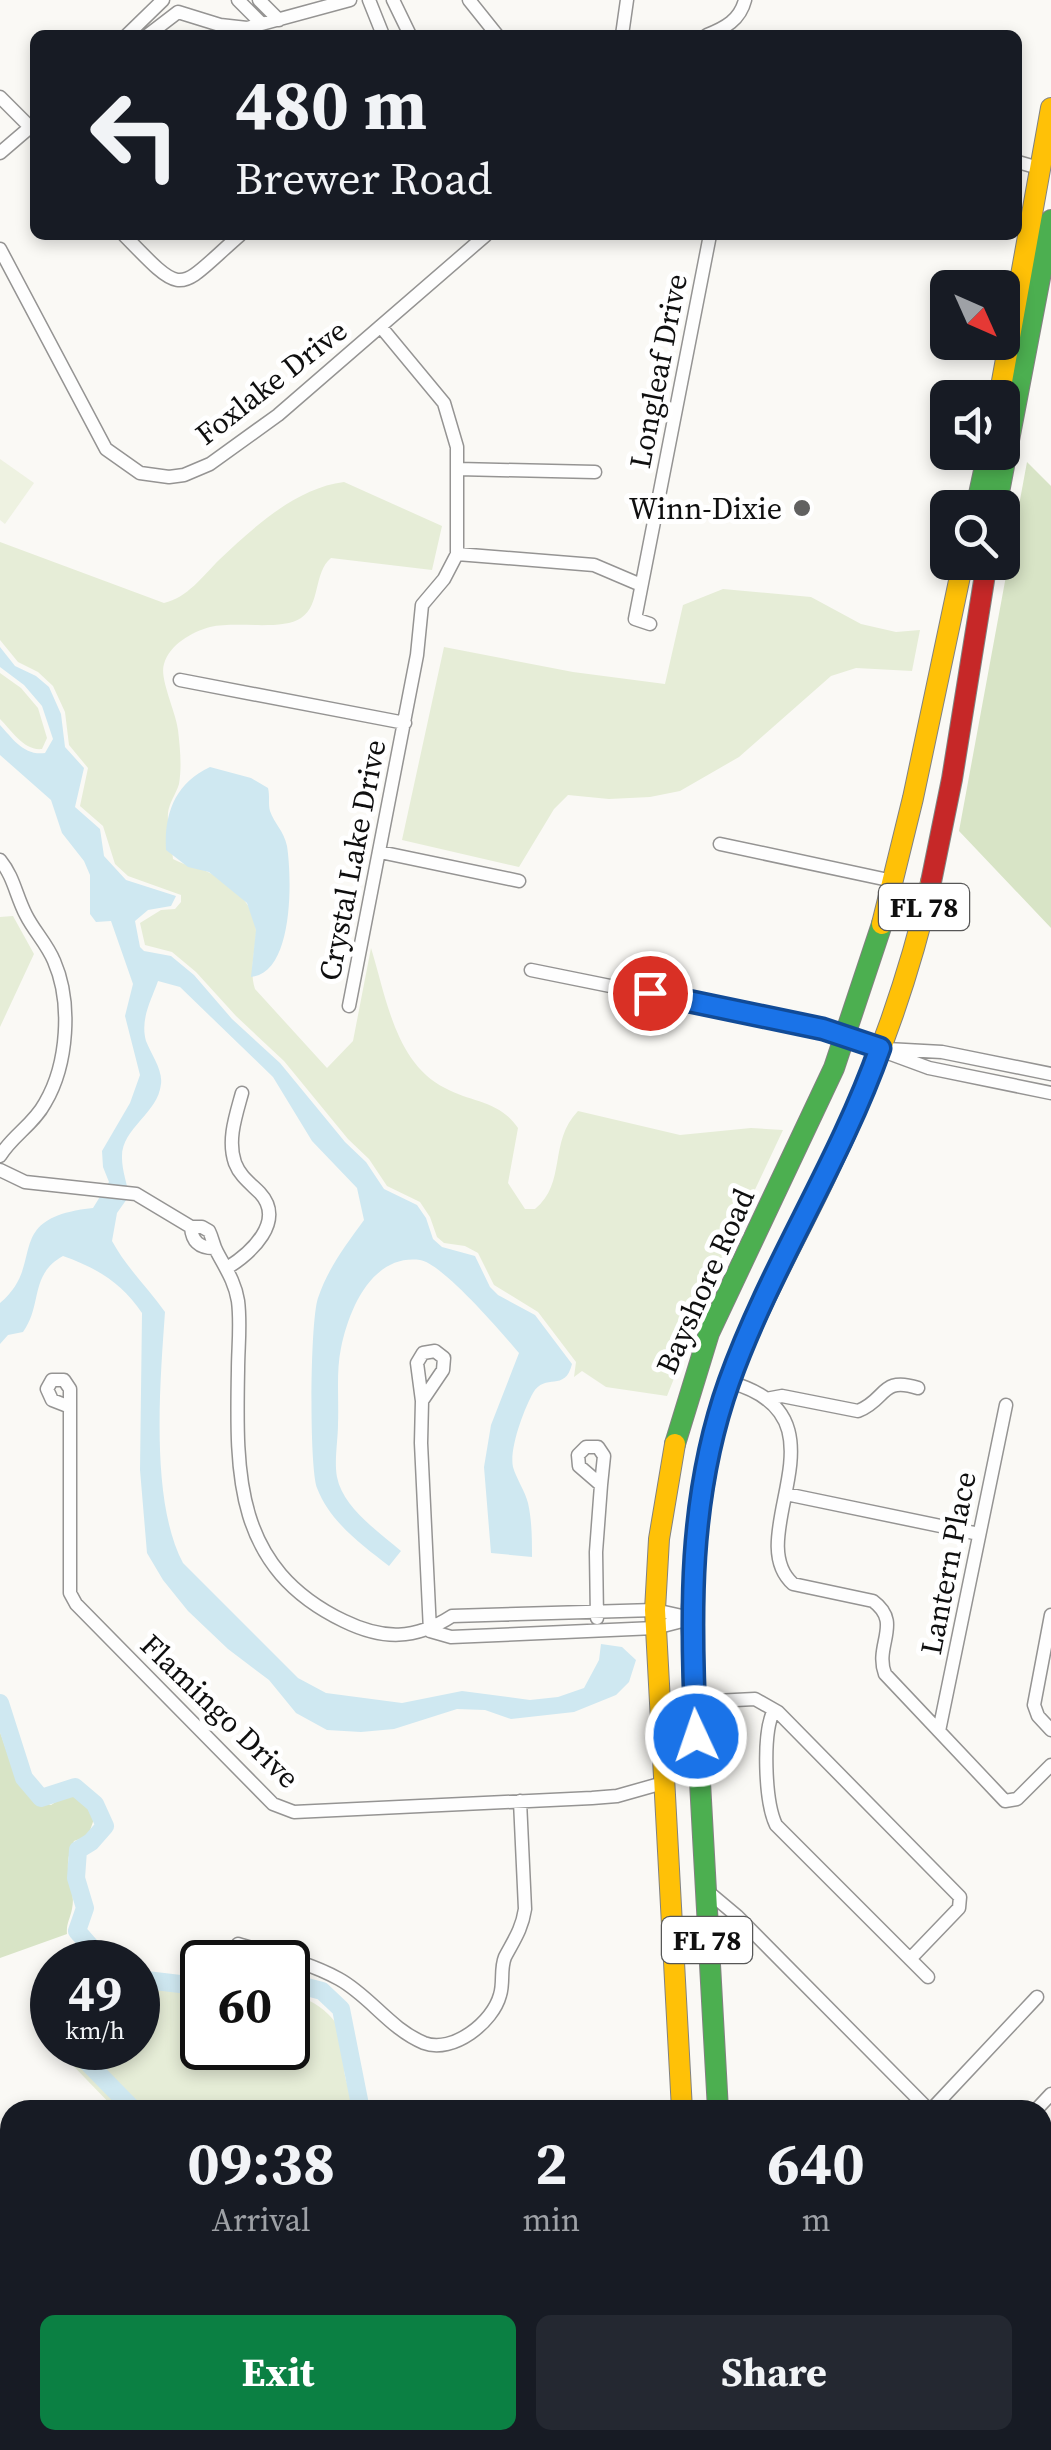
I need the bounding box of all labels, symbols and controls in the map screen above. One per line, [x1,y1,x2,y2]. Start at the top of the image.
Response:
text: 480 m [235,56,427,152]
icon: left [70,70,200,200]
text: Brewer Road [235,147,492,209]
street label: Longleaf Drive [619,270,697,472]
north arrow [930,270,1020,360]
map controls [930,270,1020,580]
street label: Foxlake Drive [187,310,355,454]
button: sound [930,380,1020,470]
place label: Winn-Dixie [629,488,782,529]
button: search [930,490,1020,580]
marker: Winn-Dixie [791,497,813,519]
street label: Crystal Lake Drive [309,736,395,984]
road number: FL 78 [879,884,969,930]
pin [608,951,693,1036]
icon: arrive [623,966,678,1021]
street label: Bayshore Road [646,1182,764,1380]
street label: Lantern Place [910,1468,986,1658]
street label: Flamingo Drive [132,1625,308,1797]
position arrow [644,1684,748,1788]
road number: FL 78 [662,1917,752,1963]
speed limit sign: 60 [180,1940,310,2070]
text: 49 [68,1958,122,2027]
text: km/h [65,2013,125,2047]
text: 09:38 [187,2122,335,2204]
text: 2 [535,2122,568,2204]
text: 640 [767,2122,865,2204]
text: Arrival [212,2198,311,2242]
text: min [522,2198,580,2242]
text: m [802,2198,830,2242]
button: Exit [40,2315,516,2430]
button: Share [536,2315,1012,2430]

